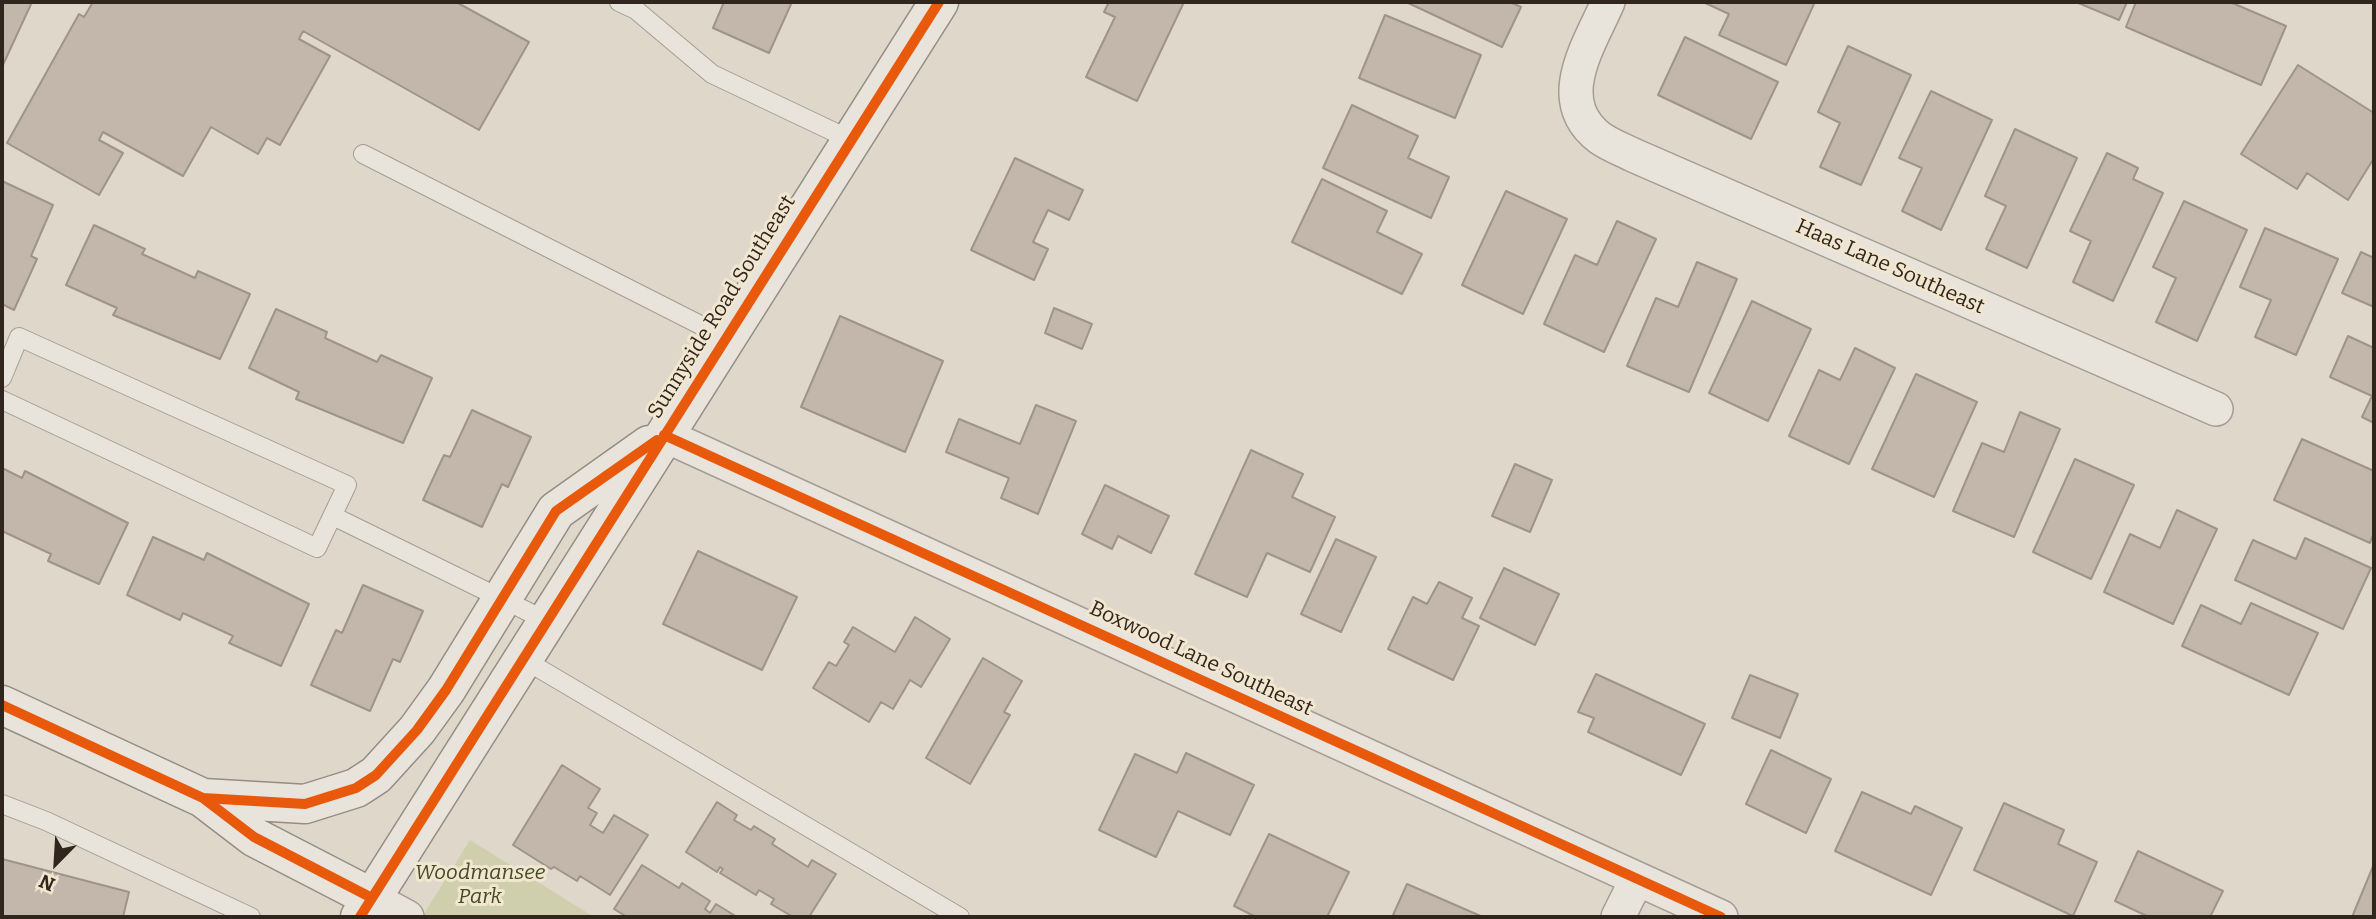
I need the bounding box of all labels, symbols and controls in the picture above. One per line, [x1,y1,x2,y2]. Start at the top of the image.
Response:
street label: Sunnyside Road Southeast [643,191,801,423]
street label: Haas Lane Southeast [1792,214,1988,320]
street label: Boxwood Lane Southeast [1085,596,1317,722]
north arrow [21,828,91,898]
park label: Woodmansee Park [415,860,545,910]
text: N [36,869,59,896]

